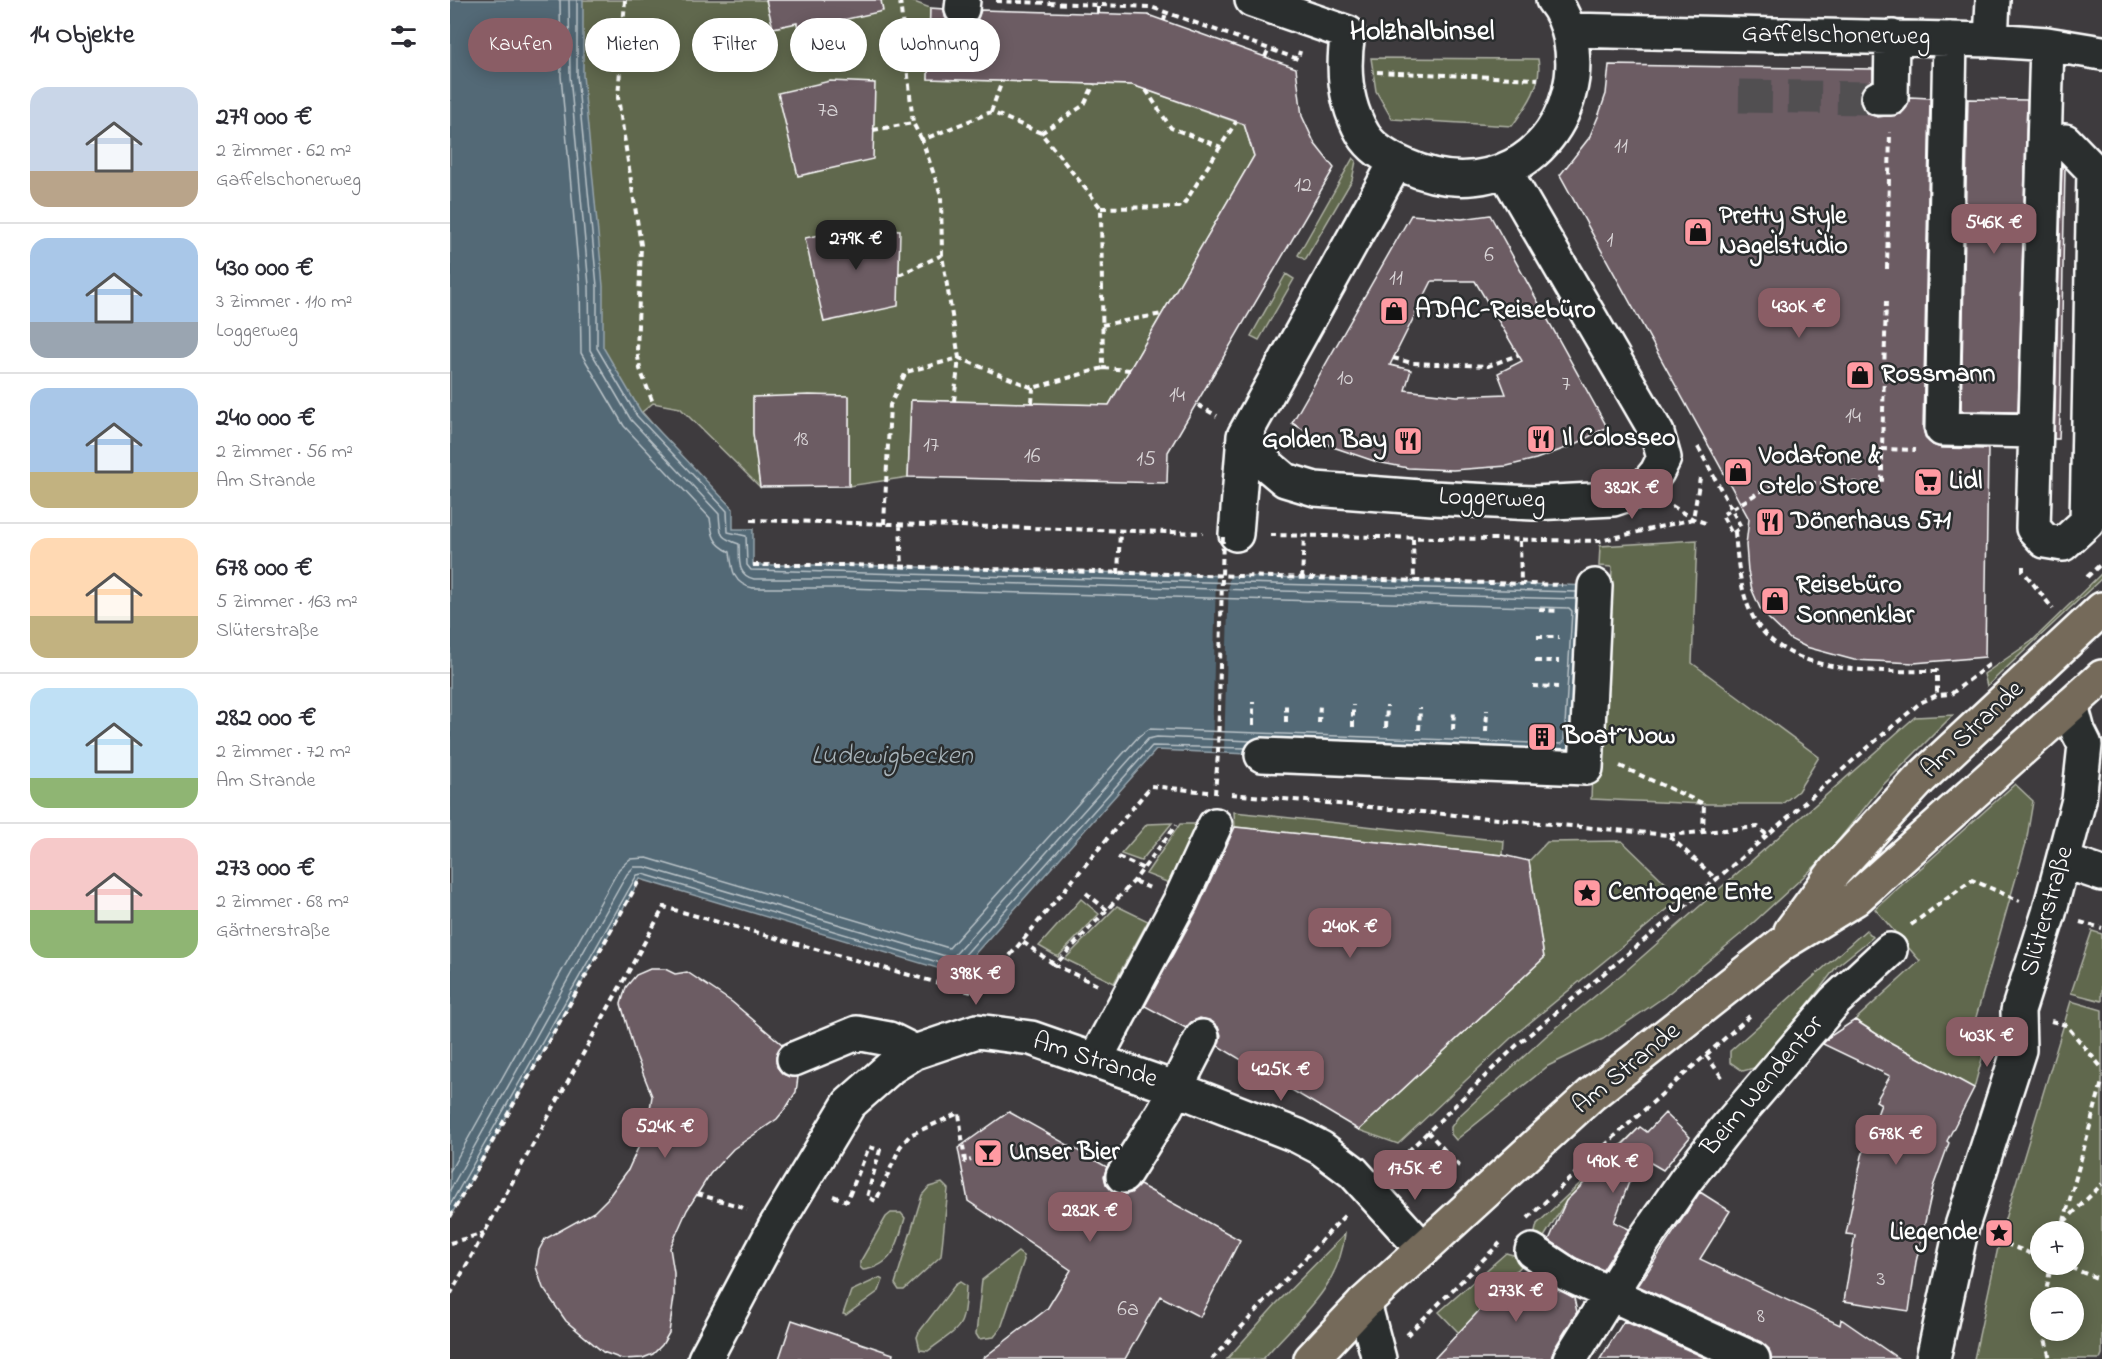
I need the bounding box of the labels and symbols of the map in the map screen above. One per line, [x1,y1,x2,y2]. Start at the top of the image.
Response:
district label: Holzhalbinsel [1350,12,1495,53]
street label: Gaffelschonerweg [1741,15,1931,57]
house number: 7a [818,95,838,127]
house number: 11 [1614,131,1628,163]
house number: 12 [1294,170,1312,202]
place label: Pretty Style Nagelstudio [1719,198,1848,267]
pin: 546K € [1945,204,2043,255]
shop icon: Pretty Style Nagelstudio [1682,216,1714,248]
pin: 279K € [807,220,905,271]
house number: 1 [1607,225,1614,257]
house number: 6 [1484,240,1494,272]
house number: 11 [1389,263,1403,295]
pin: 430K € [1750,288,1848,339]
place label: ADAC-Reisebüro [1415,292,1596,330]
shop icon: ADAC-Reisebüro [1378,295,1410,327]
place label: Rossmann [1881,356,1995,394]
shop icon: Rossmann [1844,359,1876,391]
house number: 10 [1337,363,1353,395]
house number: 7 [1561,369,1571,401]
house number: 14 [1169,380,1185,412]
house number: 14 [1845,401,1861,433]
place label: Il Colosseo [1562,420,1676,458]
place label: Golden Bay [1262,422,1387,460]
restaurant icon: Il Colosseo [1525,423,1557,455]
house number: 18 [793,424,809,456]
restaurant icon: Golden Bay [1392,425,1424,457]
house number: 17 [923,430,939,462]
place label: Vodafone & Otelo Store [1758,438,1881,506]
house number: 16 [1024,441,1041,473]
house number: 15 [1136,444,1156,476]
shop icon: Vodafone & Otelo Store [1722,456,1754,488]
place label: Lidl [1949,463,1982,501]
supermarket icon: Lidl [1912,466,1944,498]
pin: 382K € [1583,469,1681,520]
street label: Loggerweg [1438,478,1546,520]
place label: Dönerhaus 571 [1790,503,1952,541]
restaurant icon: Dönerhaus 571 [1754,506,1786,538]
place label: Reisebüro Sonnenklar [1796,567,1915,635]
shop icon: Reisebüro Sonnenklar [1759,585,1791,617]
street label: Am Strande [1913,672,2033,788]
place label: Boat~Now [1562,718,1675,756]
building icon: Boat~Now [1526,721,1558,753]
water label: Ludewigbecken [811,737,974,777]
street label: Slüterstraße [2011,841,2085,980]
place label: Centogene Ente [1608,874,1774,913]
place icon: Centogene Ente [1571,877,1603,909]
pin: 240K € [1301,908,1399,959]
pin: 398K € [927,955,1025,1006]
street label: Beim Wendentor [1692,1006,1834,1166]
street label: Am Strande [1565,1013,1689,1124]
pin: 403K € [1938,1017,2036,1068]
street label: Am Strande [1028,1023,1163,1099]
pin: 425K € [1232,1051,1330,1102]
pin: 524K € [616,1108,714,1159]
pin: 678K € [1847,1115,1945,1166]
place label: Unser Bier [1009,1134,1121,1172]
bar icon: Unser Bier [972,1137,1004,1169]
pin: 490K € [1564,1143,1662,1194]
pin: 175K € [1366,1150,1464,1201]
pin: 282K € [1041,1192,1139,1243]
place label: Liegende [1890,1214,1979,1253]
place icon: Liegende [1983,1217,2015,1249]
house number: 3 [1876,1264,1886,1296]
pin: 273K € [1467,1272,1565,1323]
house number: 6a [1117,1294,1139,1326]
house number: 8 [1757,1301,1765,1333]

